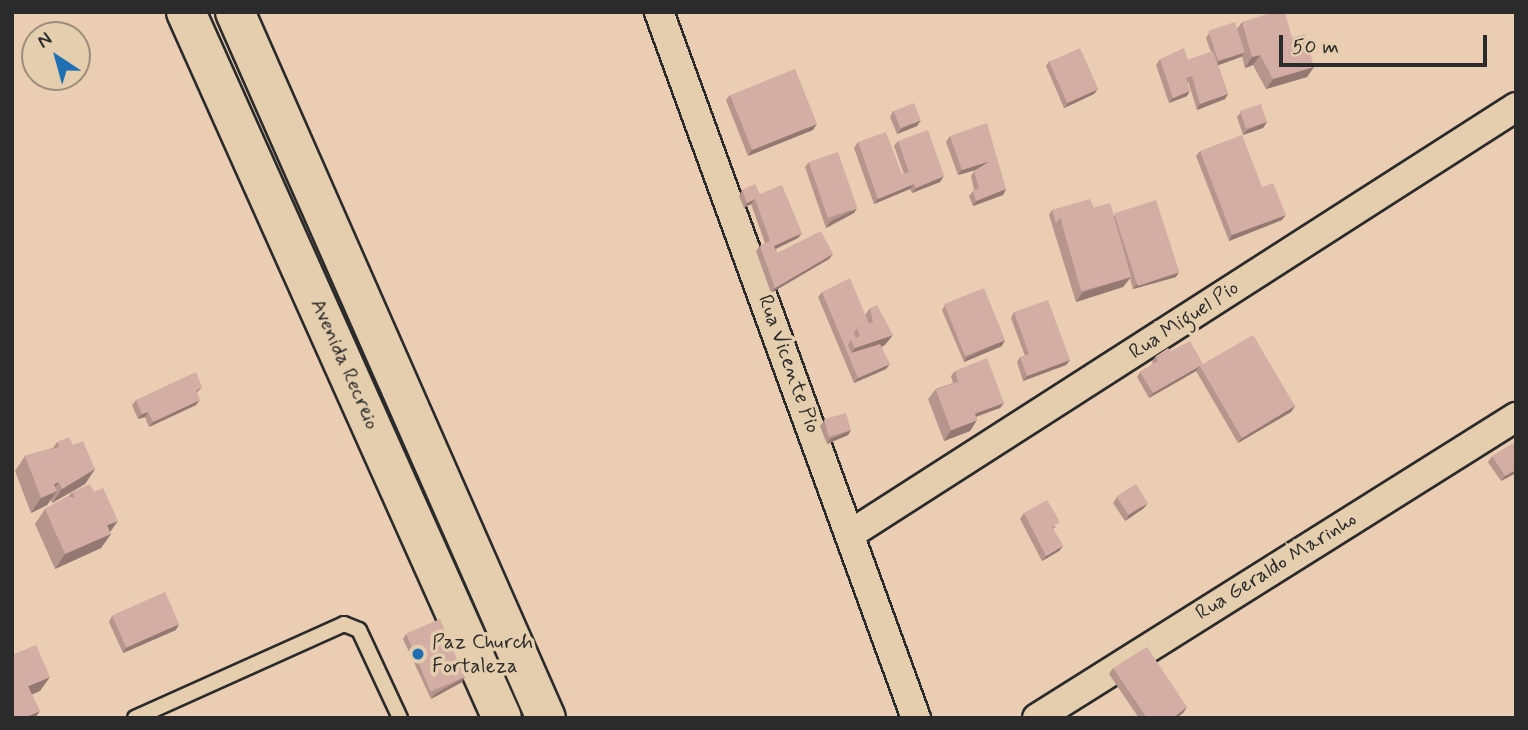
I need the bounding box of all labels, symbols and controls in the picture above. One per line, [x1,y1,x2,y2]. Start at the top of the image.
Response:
north arrow [21,21,91,91]
scale bar [1283,21,1491,65]
text: N [32,26,57,54]
text: 50 m [1292,33,1339,61]
street label: Rua Miguel Pio [1126,276,1242,364]
street label: Rua Vicente Pio [753,292,825,436]
street label: Avenida Recreio [305,294,385,434]
street label: Rua Geraldo Marinho [1191,506,1361,626]
place label: Paz Church Fortaleza [432,629,538,679]
marker: Paz Church Fortaleza [410,646,426,662]

